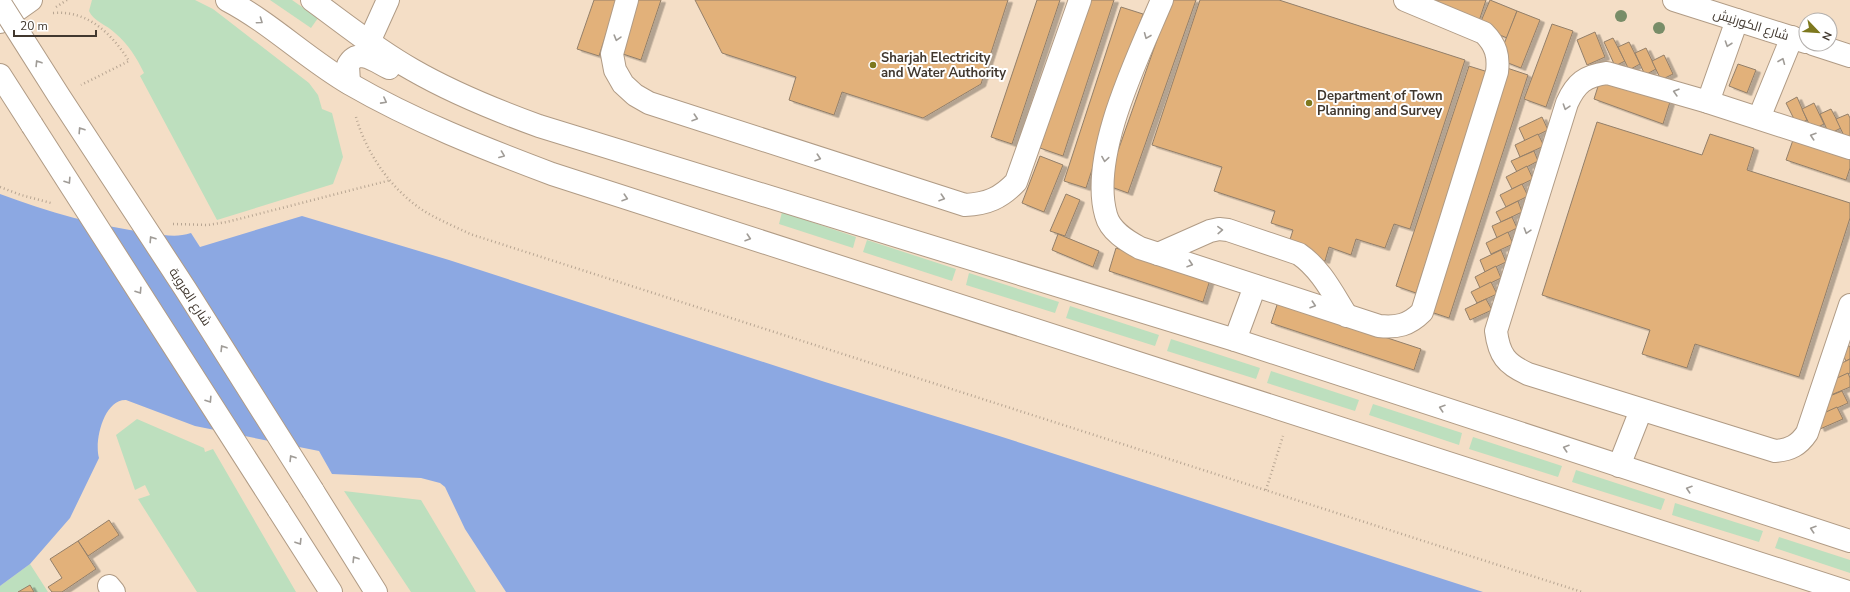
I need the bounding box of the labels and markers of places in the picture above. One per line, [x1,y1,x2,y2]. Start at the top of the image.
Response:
place label: Sharjah Electricity and Water Authority [881,49,1006,82]
marker: Sharjah Electricity and Water Authority [868,60,878,70]
place label: Department of Town Planning and Survey [1317,87,1443,120]
marker: Department of Town Planning and Survey [1304,98,1314,108]

